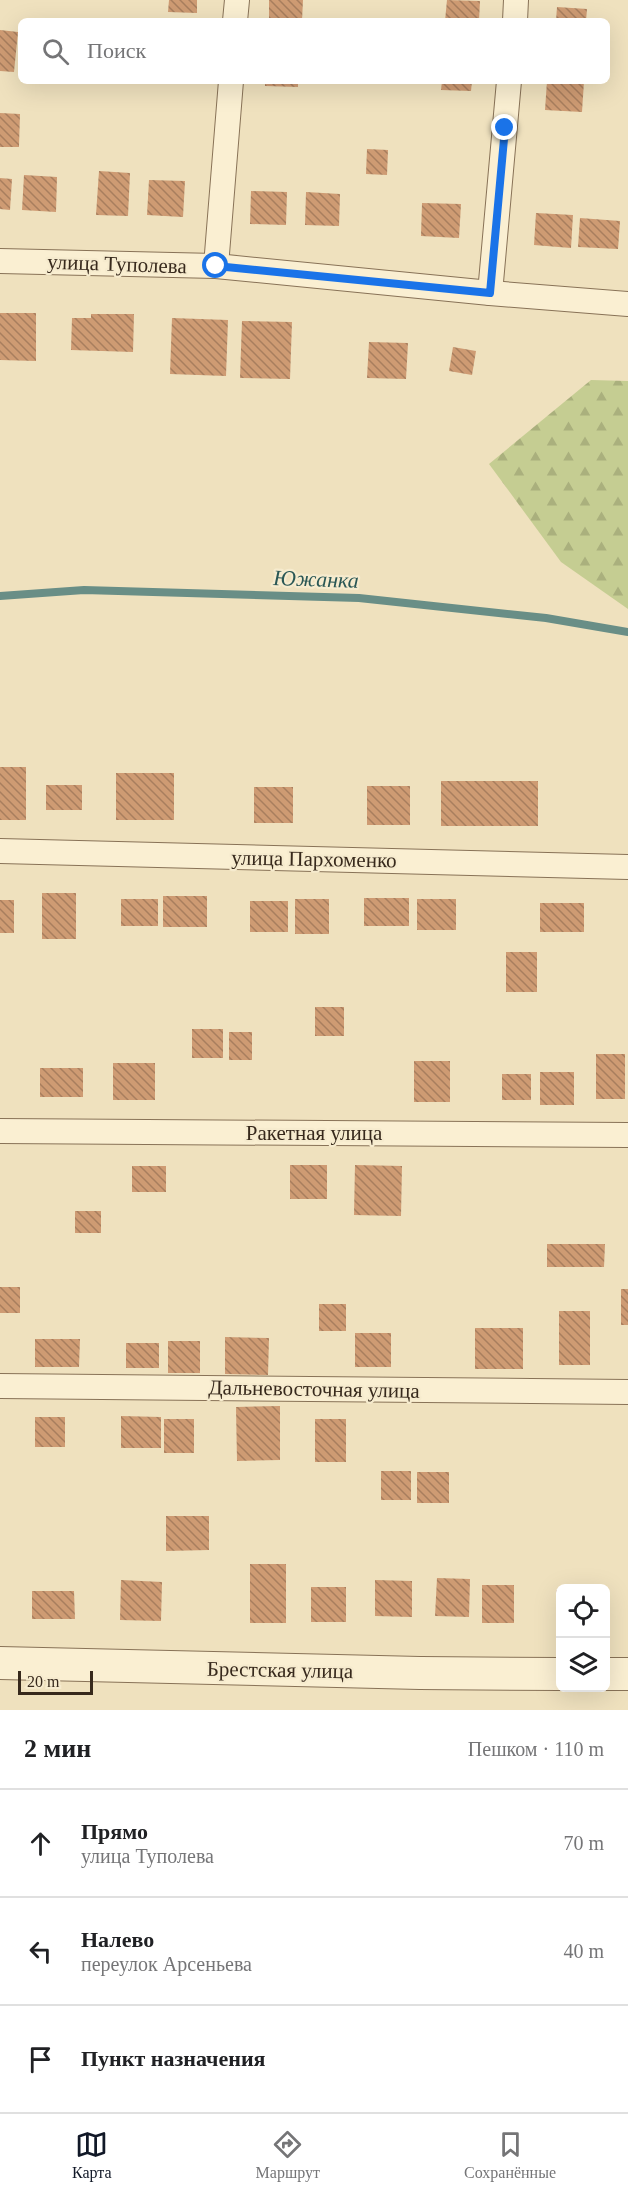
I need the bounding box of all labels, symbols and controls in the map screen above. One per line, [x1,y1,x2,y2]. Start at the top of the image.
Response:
search box [18,18,610,84]
icon: search [39,35,72,68]
text: Поиск [87,38,146,63]
route end [491,114,517,140]
street label: улица Туполева [47,250,188,278]
route start [202,252,228,278]
water label: Южанка [272,565,359,593]
street label: улица Пархоменко [231,846,397,872]
street label: Ракетная улица [246,1121,383,1145]
street label: Дальневосточная улица [208,1375,421,1403]
map controls [556,1584,610,1692]
button: locate [556,1584,610,1638]
button: layers [556,1638,610,1692]
street label: Брестская улица [207,1657,354,1683]
scale bar [18,1668,93,1696]
text: 20 m [27,1673,59,1690]
text: 2 мин [24,1734,91,1763]
text: Пешком · 110 m [468,1738,604,1760]
text: Прямо [81,1819,148,1844]
icon: ahead [24,1827,57,1860]
text: 70 m [563,1832,604,1854]
text: улица Туполева [81,1845,214,1867]
text: Налево [81,1927,154,1952]
icon: left [24,1935,57,1968]
text: 40 m [563,1940,604,1962]
text: переулок Арсеньева [81,1953,252,1975]
icon: arrive [24,2043,57,2076]
text: Пункт назначения [81,2046,266,2071]
tab: Карта [72,2128,112,2182]
tab: Маршрут [256,2128,320,2182]
tab: Сохранённые [464,2128,556,2182]

